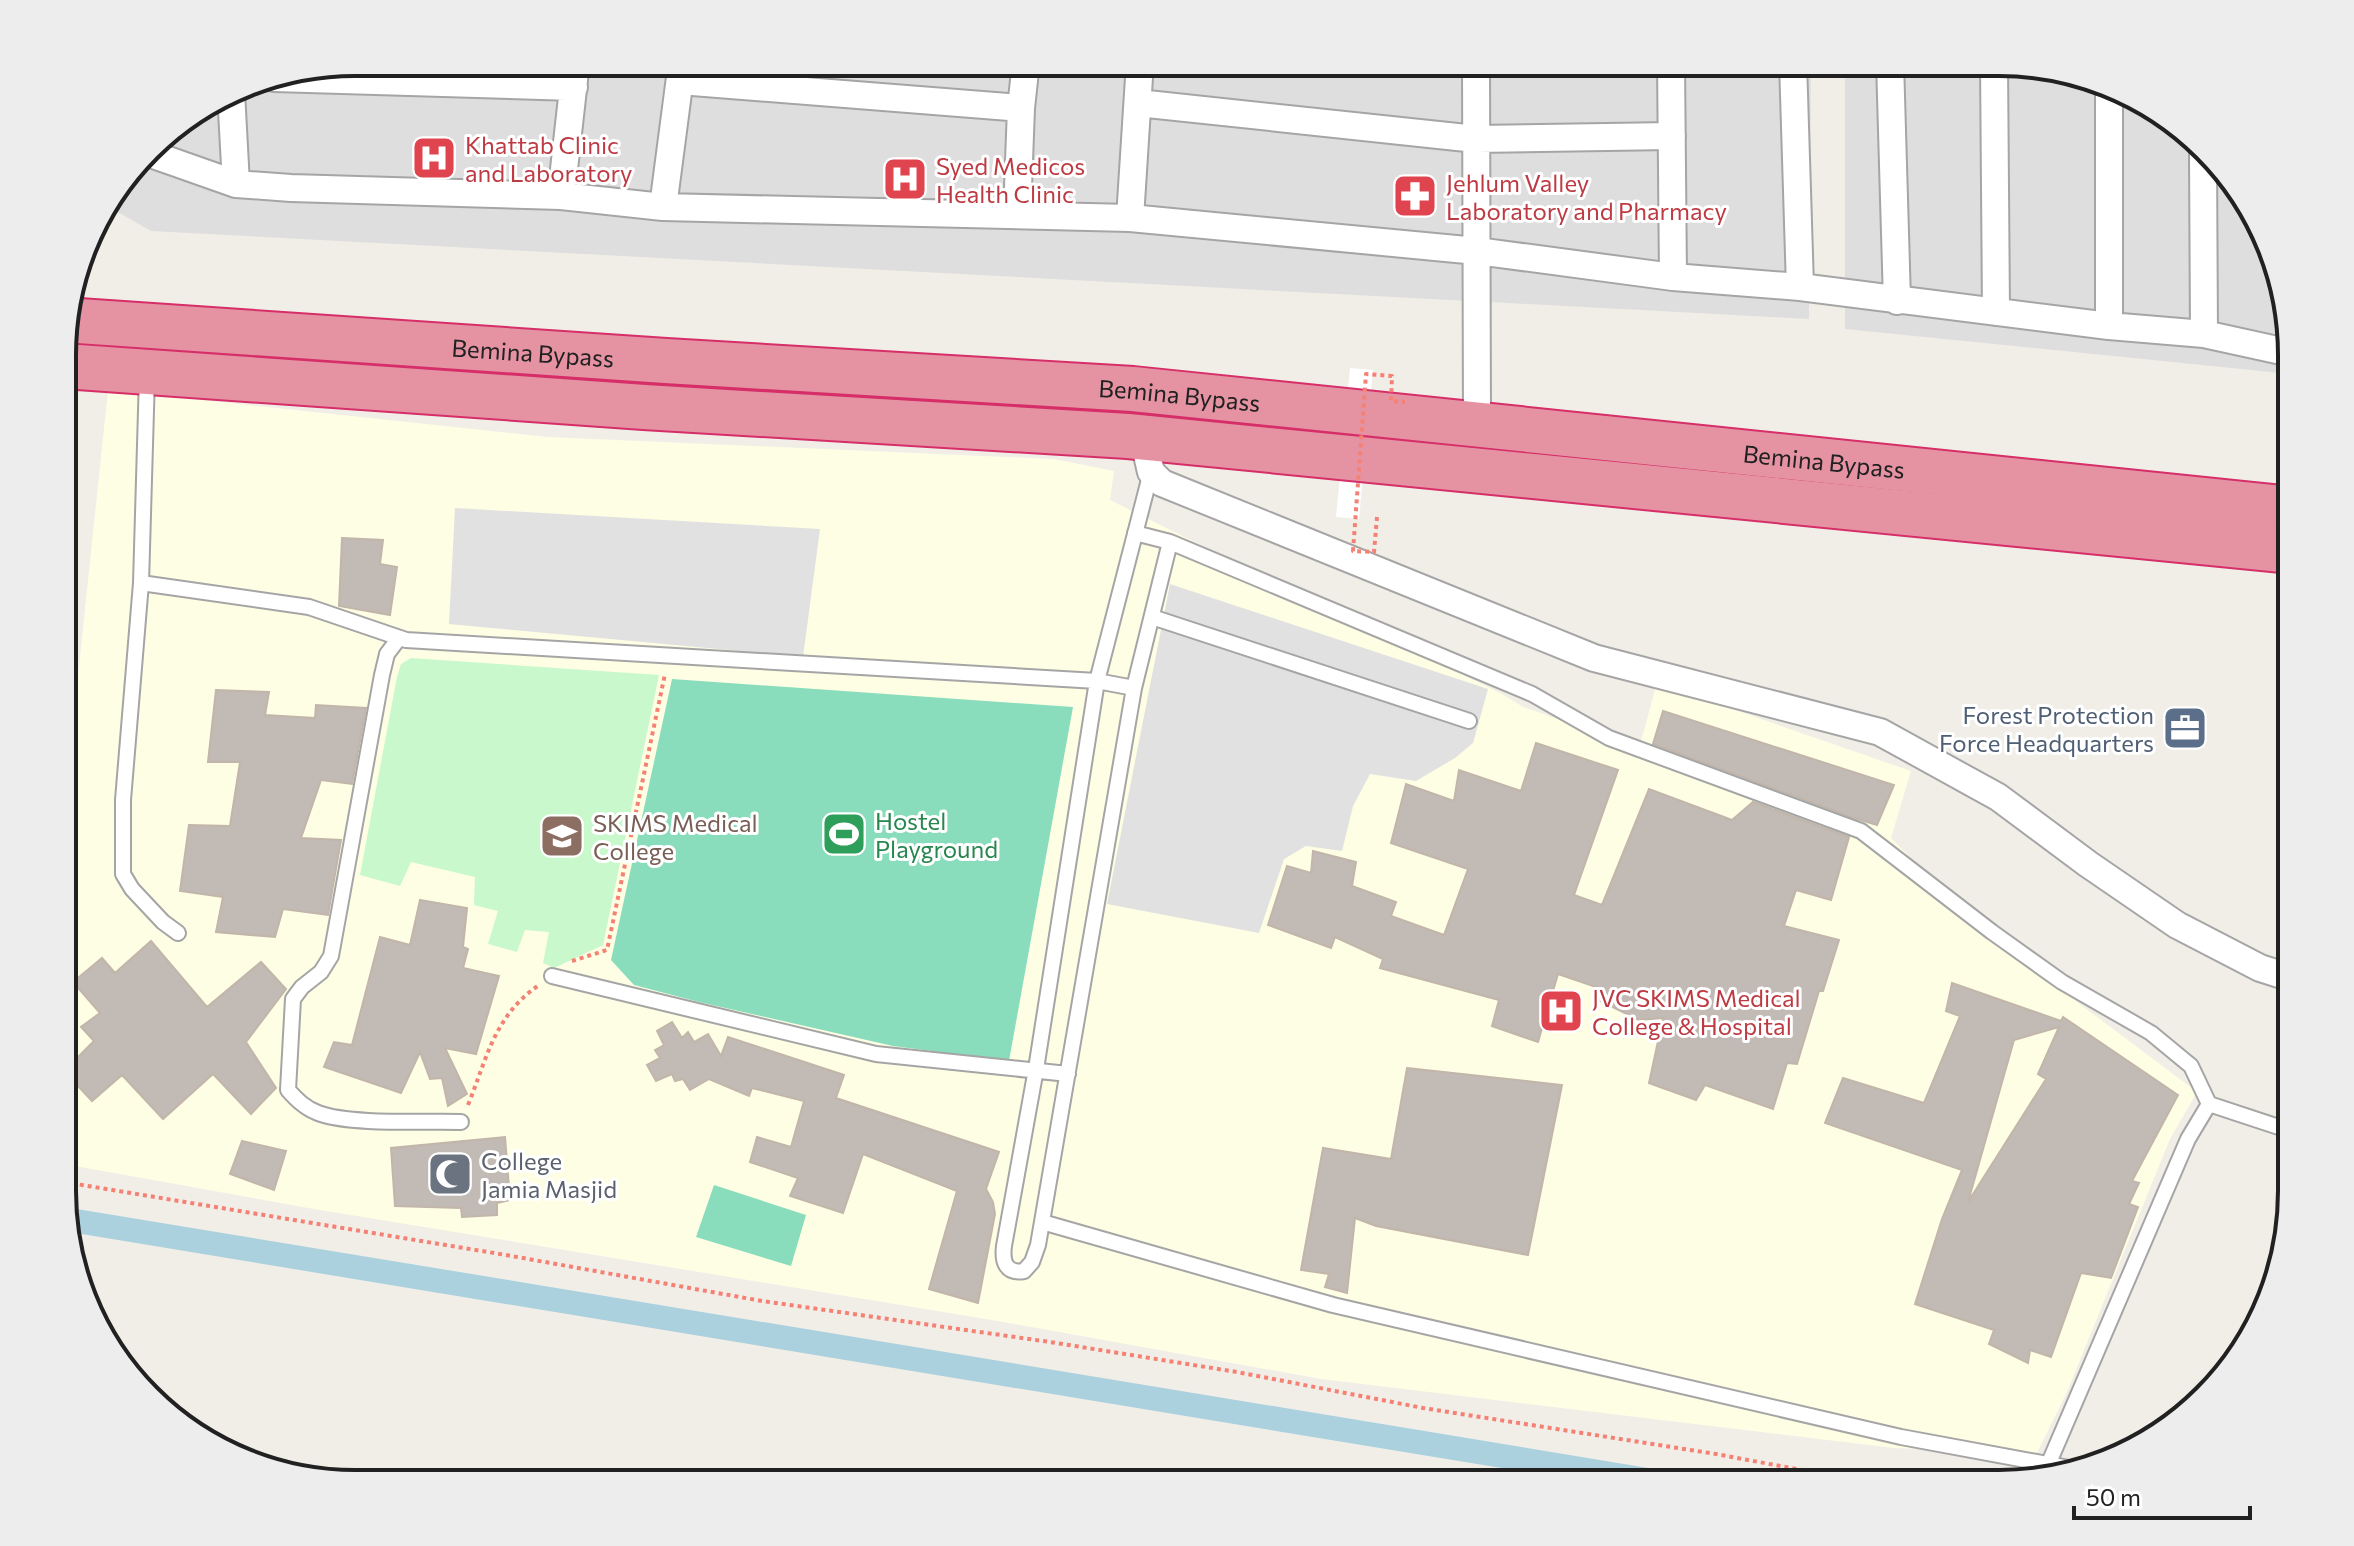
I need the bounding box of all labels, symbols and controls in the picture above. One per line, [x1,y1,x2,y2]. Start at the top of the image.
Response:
place label: Khattab Clinic and Laboratory [465,130,633,187]
hospital icon: Khattab Clinic and Laboratory [410,134,458,182]
place label: Syed Medicos Health Clinic [936,151,1085,208]
hospital icon: Syed Medicos Health Clinic [881,155,929,203]
place label: Jehlum Valley Laboratory and Pharmacy [1446,168,1727,225]
pharmacy icon: Jehlum Valley Laboratory and Pharmacy [1391,172,1439,220]
street label: Bemina Bypass [451,332,615,372]
street label: Bemina Bypass [1098,372,1262,417]
street label: Bemina Bypass [1742,438,1906,483]
place label: Forest Protection Force Headquarters [1939,700,2154,757]
office icon: Forest Protection Force Headquarters [2161,704,2209,752]
place label: Hostel Playground [875,806,998,863]
place label: SKIMS Medical College [593,808,758,865]
sports icon: Hostel Playground [820,810,868,858]
school or university icon: SKIMS Medical College [538,812,586,860]
place label: JVC SKIMS Medical College & Hospital [1592,983,1801,1040]
hospital icon: JVC SKIMS Medical College & Hospital [1537,987,1585,1035]
place label: College Jamia Masjid [481,1146,617,1203]
mosque icon: College Jamia Masjid [426,1150,474,1198]
scale bar [2074,1470,2250,1520]
text: 50 m [2086,1482,2141,1511]

